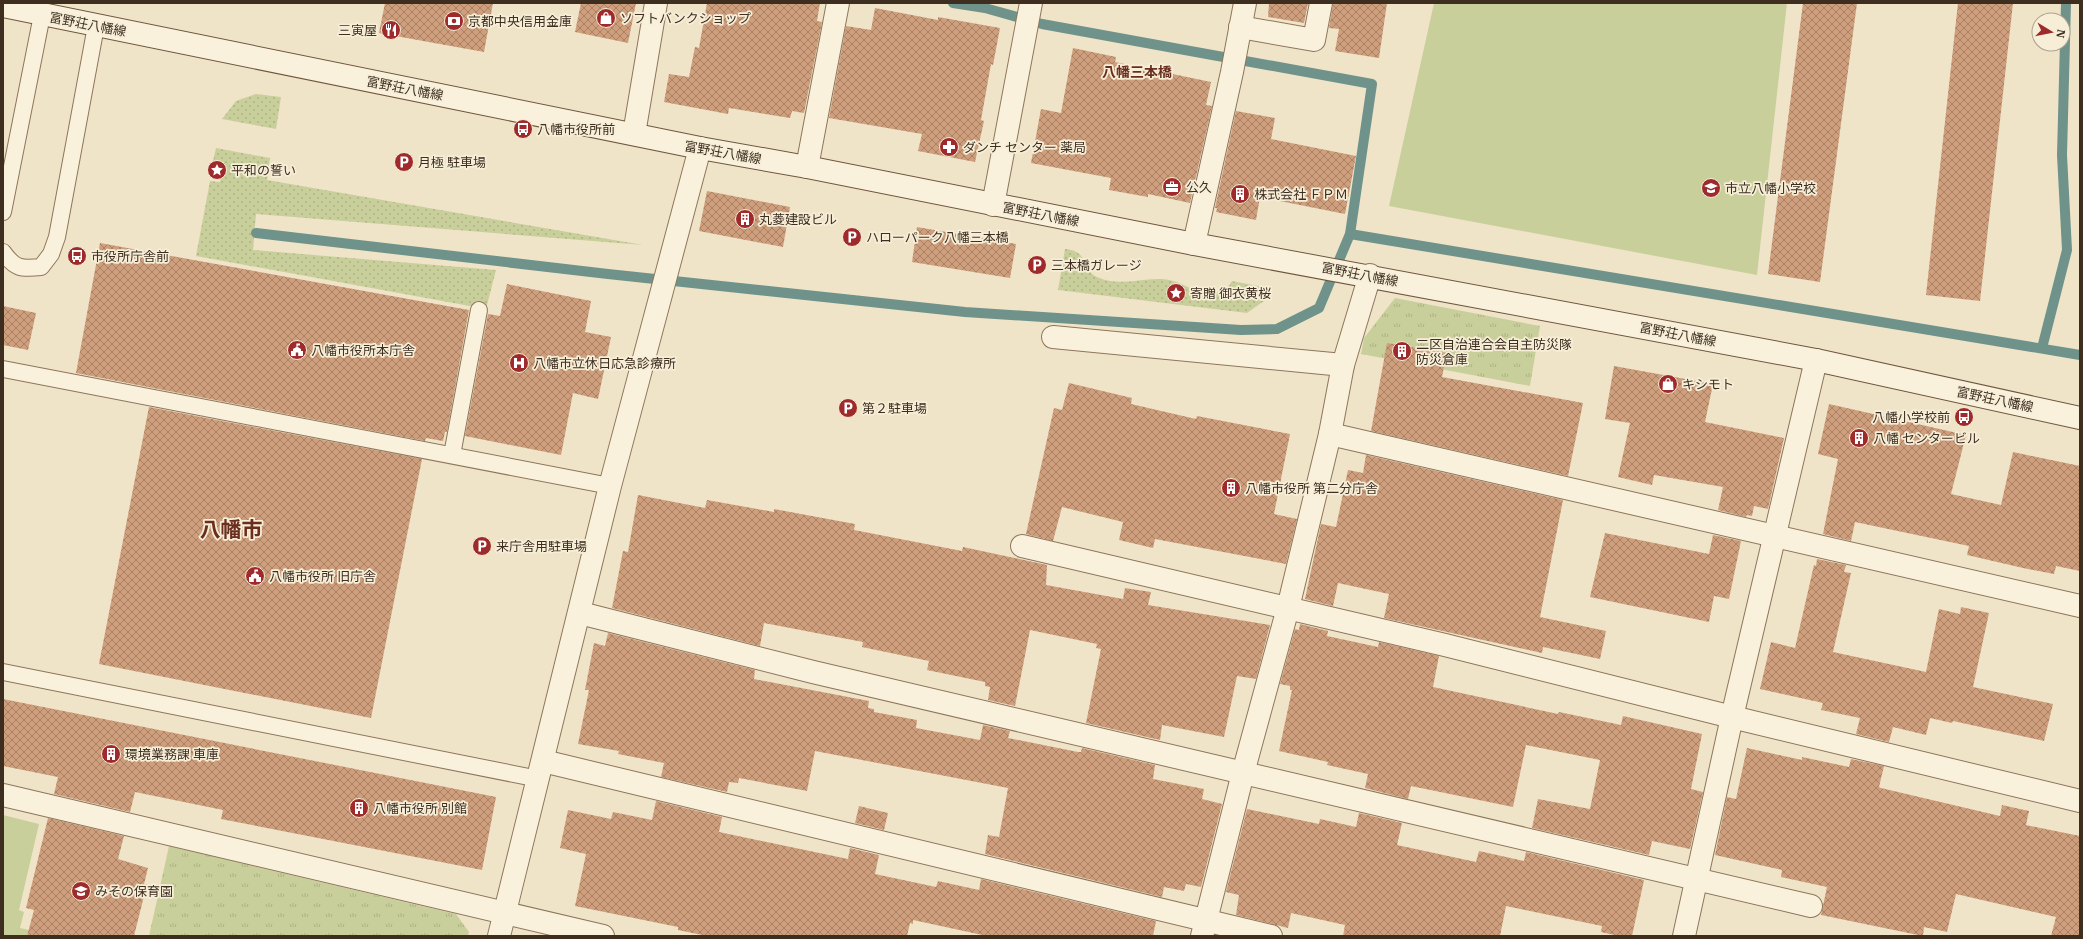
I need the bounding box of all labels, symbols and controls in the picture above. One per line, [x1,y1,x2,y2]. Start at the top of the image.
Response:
shop icon: ソフトバンクショップ [595,7,617,29]
street label: 富野荘八幡線 [48,9,128,40]
bank icon: 京都中央信用金庫 [443,10,465,32]
place label: ソフトバンクショップ [620,10,751,27]
north arrow [2031,12,2071,52]
place label: 京都中央信用金庫 [468,13,572,30]
restaurant icon: 三寅屋 [380,19,402,41]
place label: 三寅屋 [338,22,377,39]
text: N [2053,28,2068,40]
district label: 八幡三本橋 [1102,63,1172,81]
street label: 富野荘八幡線 [365,73,445,104]
bus stop icon: 八幡市役所前 [512,118,534,140]
place label: 八幡市役所前 [537,121,615,138]
pharmacy icon: ダンチ センター 薬局 [938,136,960,158]
street label: 富野荘八幡線 [683,137,763,168]
place label: ダンチ センター 薬局 [963,139,1086,156]
parking icon: 月極 駐車場 [393,151,415,173]
place label: 月極 駐車場 [418,154,486,171]
place icon: 平和の誓い [206,159,228,181]
place label: 平和の誓い [231,162,296,179]
office icon: 公久 [1161,176,1183,198]
school or university icon: 市立八幡小学校 [1700,177,1722,199]
place label: 公久 [1186,179,1212,196]
place label: 市立八幡小学校 [1725,180,1816,197]
building icon: 株式会社 ＦＰＭ [1229,183,1251,205]
place label: 株式会社 ＦＰＭ [1254,186,1348,203]
street label: 富野荘八幡線 [1001,199,1081,230]
building icon: 丸菱建設ビル [734,208,756,230]
place label: 丸菱建設ビル [759,211,837,228]
parking icon: ハローパーク八幡三本橋 [841,226,863,248]
place label: ハローパーク八幡三本橋 [866,229,1009,246]
bus stop icon: 市役所庁舎前 [66,245,88,267]
place label: 市役所庁舎前 [91,248,169,265]
parking icon: 三本橋ガレージ [1026,254,1048,276]
place label: 三本橋ガレージ [1051,257,1142,274]
street label: 富野荘八幡線 [1320,259,1400,290]
place icon: 寄贈 御衣黄桜 [1165,282,1187,304]
place label: 寄贈 御衣黄桜 [1190,285,1271,302]
street label: 富野荘八幡線 [1638,319,1718,350]
place label: 二区自治連合会自主防災隊 防災倉庫 [1416,336,1572,368]
public building icon: 八幡市役所本庁舎 [286,339,308,361]
building icon: 二区自治連合会自主防災隊 防災倉庫 [1391,340,1413,362]
place label: 八幡市役所本庁舎 [311,342,415,359]
hospital icon: 八幡市立休日応急診療所 [508,352,530,374]
place label: 八幡市立休日応急診療所 [533,355,676,372]
shop icon: キシモト [1657,373,1679,395]
place label: キシモト [1682,376,1734,393]
street label: 富野荘八幡線 [1955,383,2035,416]
parking icon: 第２駐車場 [837,397,859,419]
place label: 第２駐車場 [862,400,927,417]
bus stop icon: 八幡小学校前 [1953,406,1975,428]
place label: 八幡小学校前 [1872,409,1950,426]
building icon: 八幡 センタービル [1848,427,1870,449]
place label: 八幡 センタービル [1873,430,1980,447]
building icon: 八幡市役所 第二分庁舎 [1220,477,1242,499]
place label: 八幡市役所 第二分庁舎 [1245,480,1378,497]
district label: 八幡市 [200,515,263,543]
parking icon: 来庁舎用駐車場 [471,535,493,557]
place label: 来庁舎用駐車場 [496,538,587,555]
public building icon: 八幡市役所 旧庁舎 [244,565,266,587]
place label: 八幡市役所 旧庁舎 [269,568,376,585]
building icon: 環境業務課 車庫 [100,743,122,765]
place label: 環境業務課 車庫 [125,746,219,763]
building icon: 八幡市役所 別館 [348,797,370,819]
place label: 八幡市役所 別館 [373,800,467,817]
school or university icon: みその保育園 [70,880,92,902]
place label: みその保育園 [95,883,173,900]

